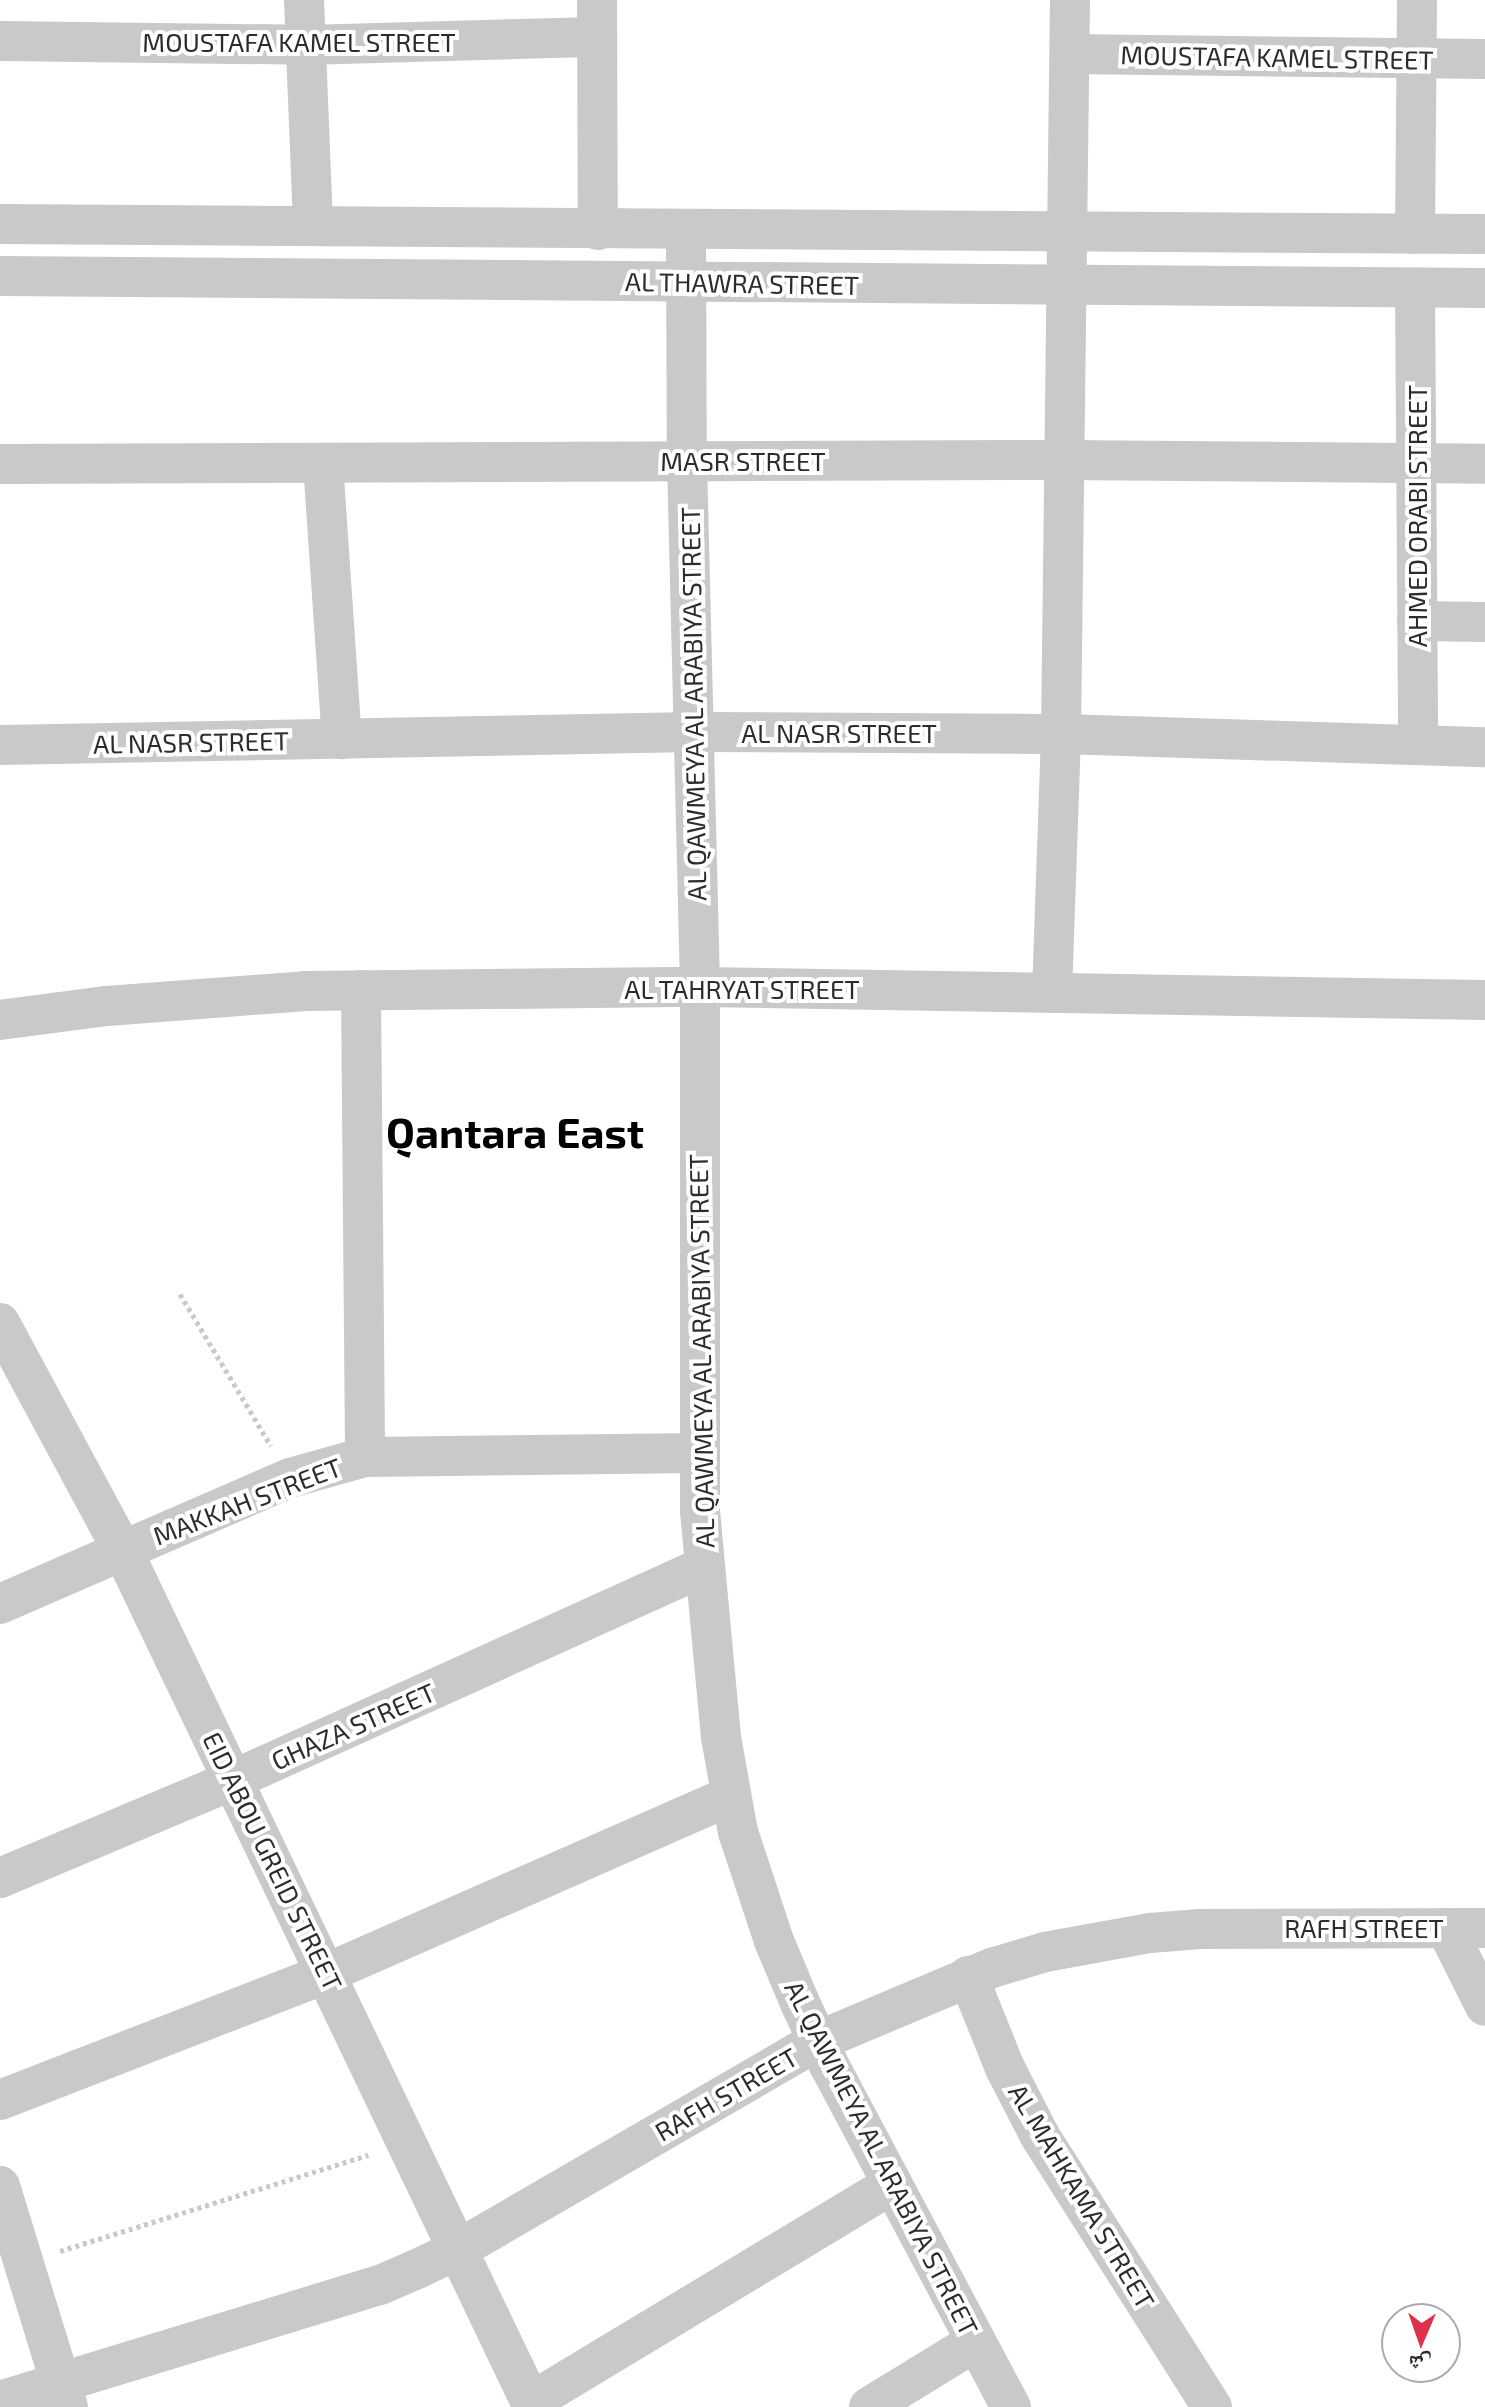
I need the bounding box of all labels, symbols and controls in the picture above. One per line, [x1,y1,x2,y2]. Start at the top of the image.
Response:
street label: MOUSTAFA KAMEL STREET [142,26,456,58]
street label: MOUSTAFA KAMEL STREET [1120,39,1434,75]
street label: AL THAWRA STREET [624,265,860,301]
street label: AHMED ORABI STREET [1401,385,1433,647]
street label: MASR STREET [660,445,826,477]
street label: AL QAWMEYA AL ARABIYA STREET [674,505,712,903]
street label: AL NASR STREET [741,717,937,749]
street label: AL NASR STREET [93,725,289,759]
street label: AL TAHRYAT STREET [623,973,861,1005]
district label: Qantara East [386,1106,644,1156]
street label: AL QAWMEYA AL ARABIYA STREET [682,1152,720,1550]
street label: MAKKAH STREET [149,1451,345,1551]
street label: GHAZA STREET [266,1676,440,1776]
street label: EID ABOU GREID STREET [197,1727,349,1995]
street label: RAFH STREET [1284,1912,1444,1944]
street label: AL QAWMEYA AL ARABIYA STREET [778,1974,986,2342]
street label: RAFH STREET [649,2041,803,2147]
street label: AL MAHKAMA STREET [1002,2077,1162,2315]
north arrow [1381,2303,1461,2383]
text: ش [1408,2352,1432,2378]

